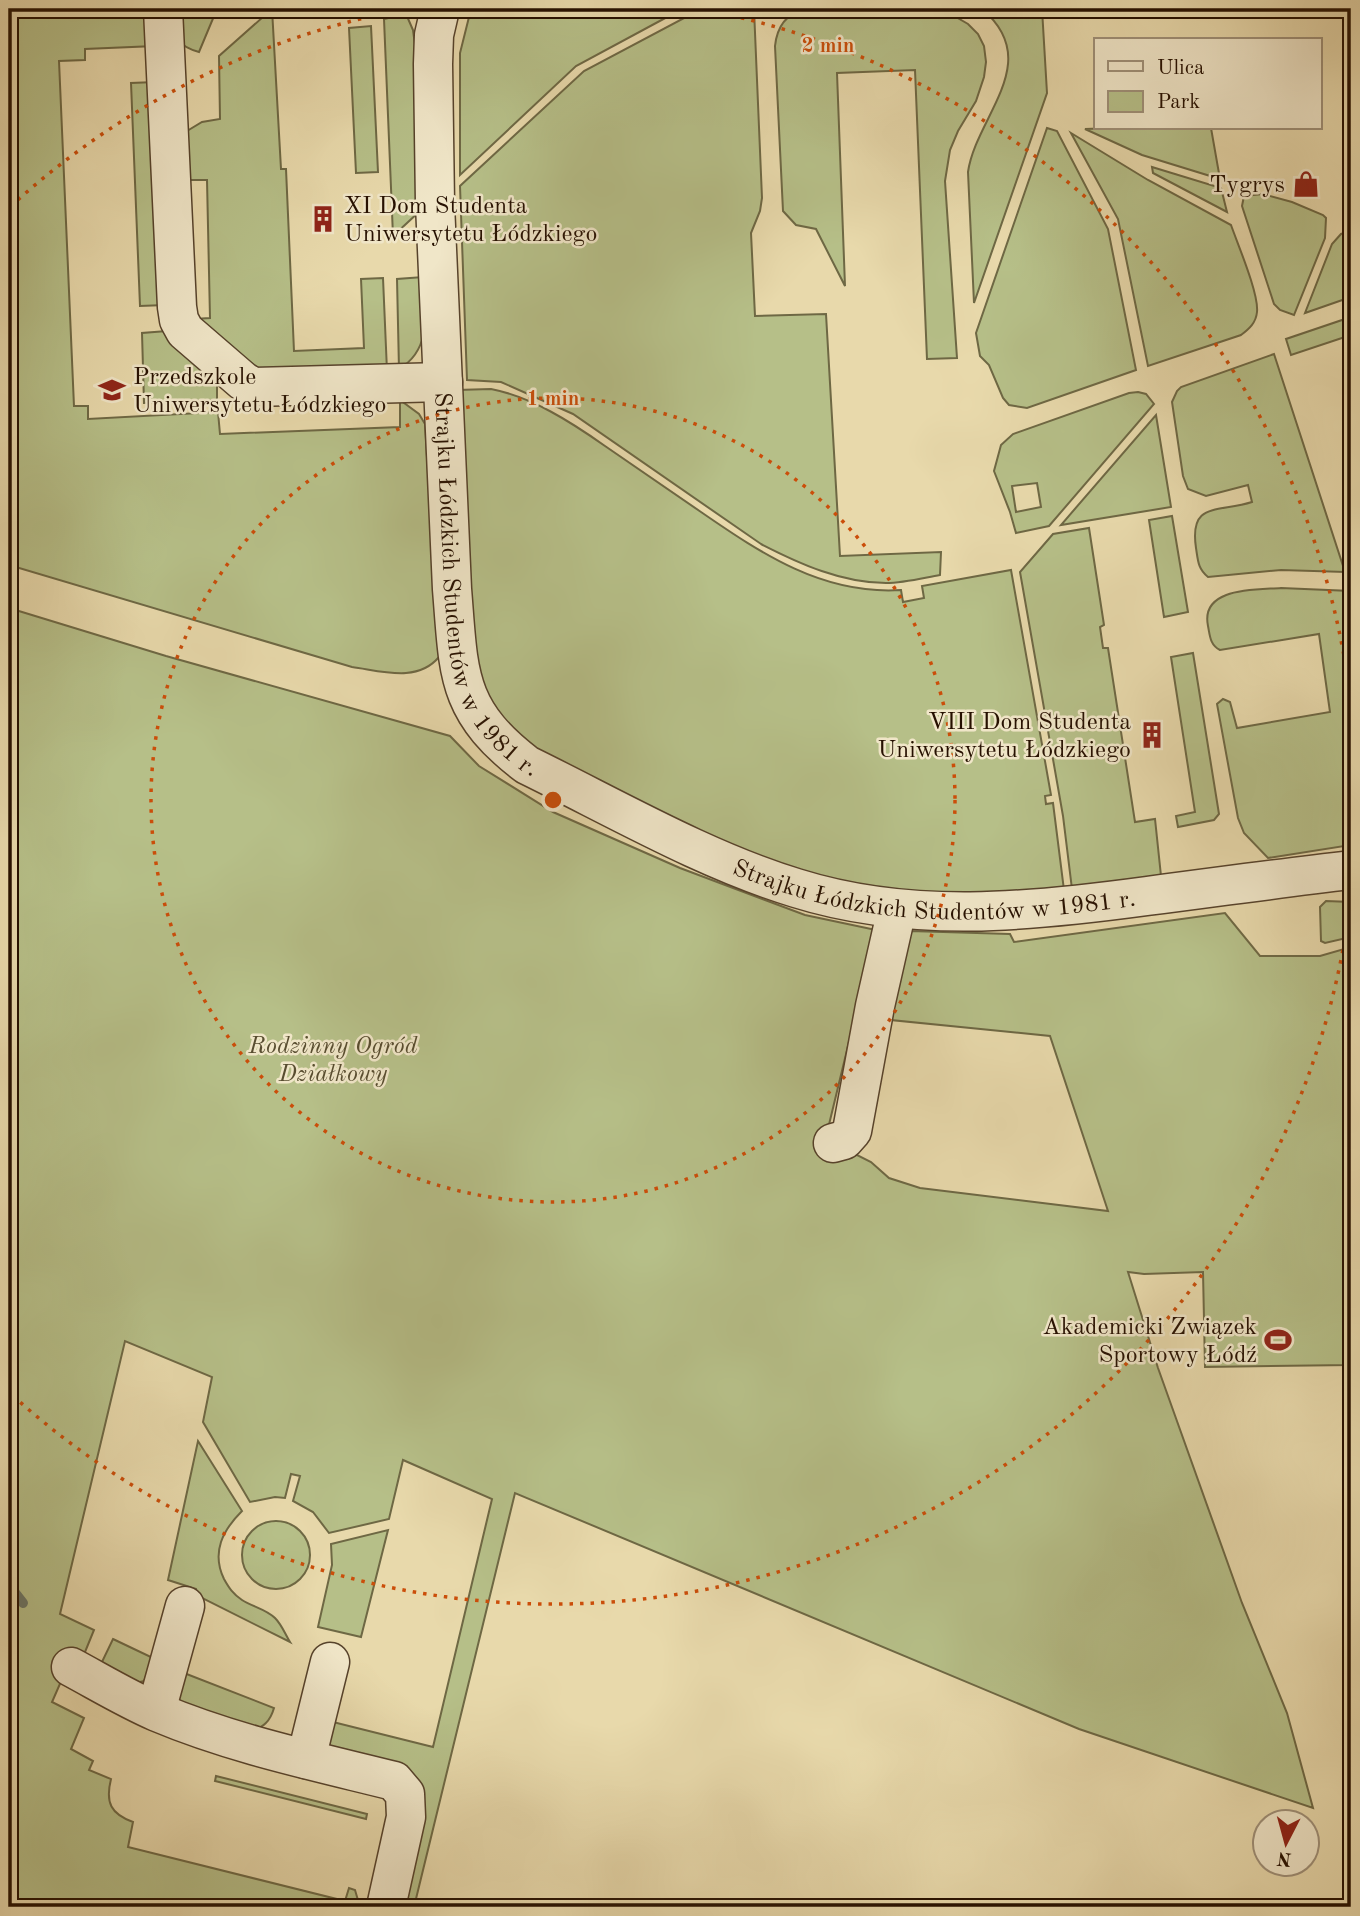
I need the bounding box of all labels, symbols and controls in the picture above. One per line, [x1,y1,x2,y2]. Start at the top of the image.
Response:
text: 2 min [802,36,854,57]
legend [1094,38,1322,130]
text: Ulica [1157,58,1204,79]
text: Park [1157,92,1200,113]
shop icon: Tygrys [1291,169,1321,199]
place label: Tygrys [1209,174,1285,198]
place label: XI Dom Studenta Uniwersytetu Łódzkiego [344,195,597,247]
building icon: XI Dom Studenta Uniwersytetu Łódzkiego [308,204,338,234]
place label: Przedszkole Uniwersytetu Łódzkiego [133,366,386,418]
school or university icon: Przedszkole Uniwersytetu Łódzkiego [97,375,127,405]
text: 1 min [527,389,579,410]
street label: Strajku Łódzkich Studentów w 1981 r. [429,392,541,782]
place label: VIII Dom Studenta Uniwersytetu Łódzkiego [878,711,1131,763]
building icon: VIII Dom Studenta Uniwersytetu Łódzkiego [1137,720,1167,750]
centre of rings [541,788,565,812]
street label: Strajku Łódzkich Studentów w 1981 r. [729,857,1137,926]
park label: Rodzinny Ogród Działkowy [248,1035,418,1087]
place label: Akademicki Związek Sportowy Łódź [1042,1316,1257,1368]
sports icon: Akademicki Związek Sportowy Łódź [1263,1325,1293,1355]
north arrow [1252,1808,1322,1878]
text: N [1276,1847,1293,1868]

